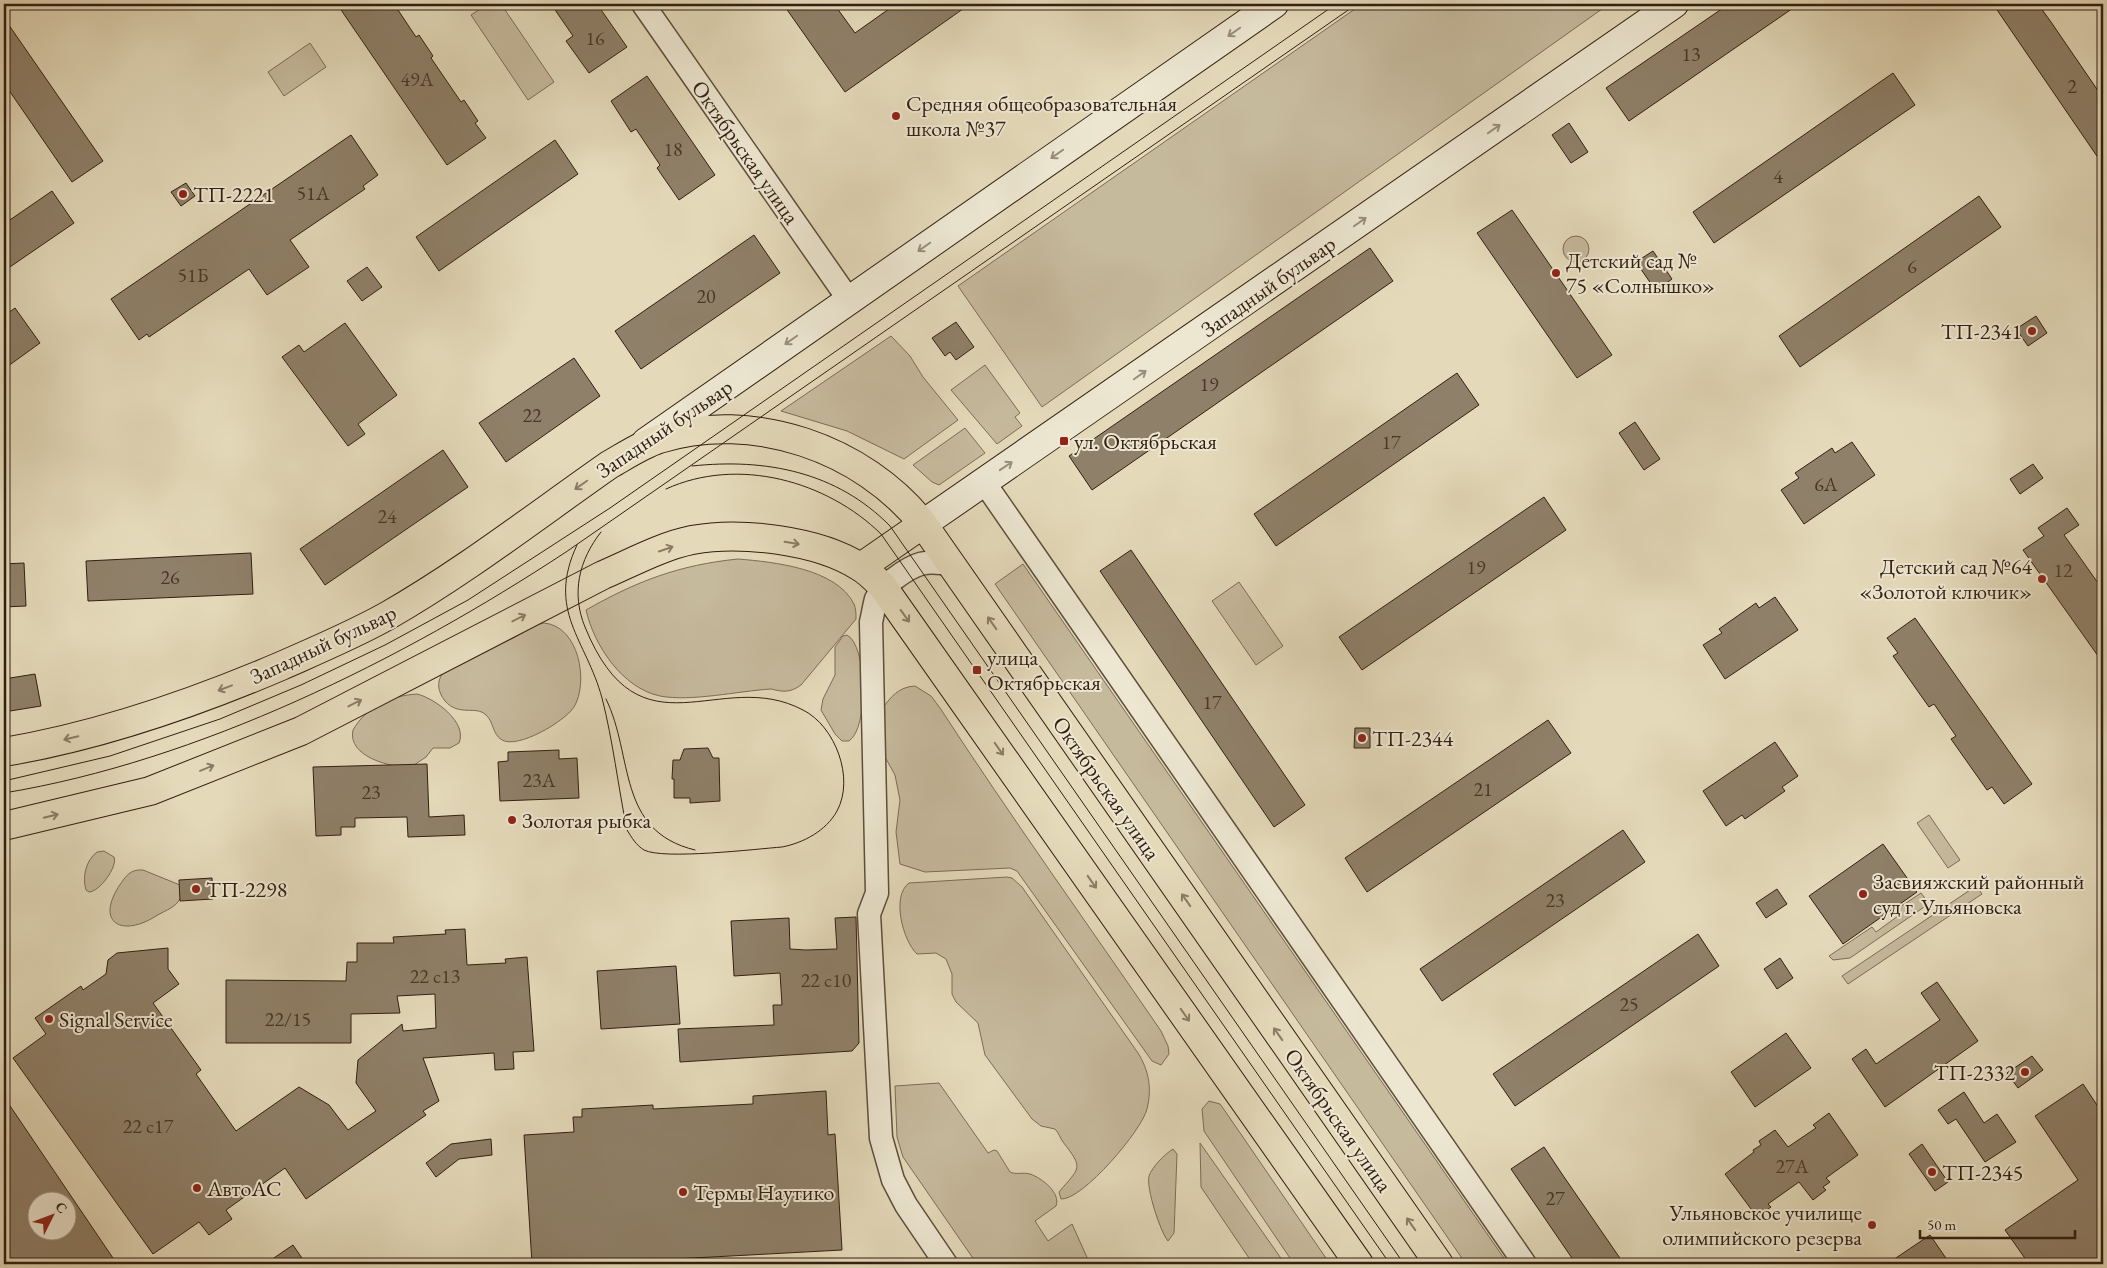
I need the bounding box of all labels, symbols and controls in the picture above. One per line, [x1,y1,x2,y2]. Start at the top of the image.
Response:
house number: 16 [585,25,605,51]
one-way arrow [1227,27,1241,37]
house number: 13 [1681,41,1701,67]
house number: 49А [400,66,434,92]
house number: 2 [2067,73,2077,99]
street label: Октябрьская улица [685,75,806,230]
place label: Средняя общеобразовательная школа №37 [906,89,1177,143]
marker: Средняя общеобразовательная школа №37 [890,110,902,122]
one-way arrow [1486,124,1500,134]
house number: 18 [663,136,683,162]
one-way arrow [1051,149,1065,159]
house number: 4 [1773,163,1783,189]
place label: ТП-2221 [193,180,274,209]
house number: 51А [296,180,330,206]
marker: ТП-2221 [177,188,189,200]
one-way arrow [1353,217,1367,227]
street label: Западный бульвар [1195,229,1341,344]
one-way arrow [917,242,931,252]
place label: Детский сад № 75 «Солнышко» [1566,246,1715,300]
house number: 6 [1907,253,1917,279]
house number: 51Б [178,262,209,288]
marker: Детский сад № 75 «Солнышко» [1550,267,1562,279]
house number: 20 [696,283,716,309]
place label: ТП-2341 [1941,317,2022,346]
marker: ТП-2341 [2026,325,2038,337]
one-way arrow [784,335,798,345]
one-way arrow [1133,370,1147,380]
house number: 19 [1199,371,1219,397]
street label: Западный бульвар [591,372,738,485]
house number: 22 [522,402,542,428]
place label: ул. Октябрьская [1074,427,1217,456]
house number: 17 [1381,429,1401,455]
marker: ул. Октябрьская [1058,435,1070,447]
one-way arrow [999,461,1013,471]
house number: 6А [1814,471,1838,497]
one-way arrow [574,480,588,490]
house number: 24 [377,503,397,529]
one-way arrow [783,538,799,548]
one-way arrow [657,544,673,553]
place label: Детский сад №64 «Золотой ключик» [1859,552,2032,606]
house number: 19 [1466,554,1486,580]
house number: 12 [2053,557,2073,583]
house number: 26 [160,564,180,590]
marker: Детский сад №64 «Золотой ключик» [2036,573,2048,585]
street label: Западный бульвар [245,598,401,691]
one-way arrow [899,609,910,622]
one-way arrow [511,613,526,622]
one-way arrow [987,617,997,631]
place label: улица Октябрьская [987,643,1101,697]
marker: улица Октябрьская [971,664,983,676]
one-way arrow [218,684,234,693]
house number: 17 [1202,689,1222,715]
one-way arrow [347,698,362,707]
street label: Октябрьская улица [1046,711,1167,866]
place label: ТП-2344 [1372,724,1454,753]
marker: ТП-2344 [1356,732,1368,744]
one-way arrow [64,734,80,743]
one-way arrow [994,742,1004,756]
one-way arrow [199,763,214,772]
house number: 23А [522,767,556,793]
house number: 21 [1473,776,1493,802]
house number: 23 [361,779,381,805]
place label: Золотая рыбка [522,806,652,835]
one-way arrow [43,811,59,820]
marker: Золотая рыбка [506,814,518,826]
place label: Засвияжский районный суд г. Ульяновска [1873,867,2085,921]
place label: ТП-2298 [206,875,287,904]
one-way arrow [1087,875,1097,889]
marker: ТП-2298 [190,883,202,895]
house number: 23 [1545,887,1565,913]
marker: Засвияжский районный суд г. Ульяновска [1857,888,1869,900]
one-way arrow [1181,893,1191,907]
house number: 22 с13 [410,963,460,989]
house number: 22 с10 [801,967,852,993]
house number: 25 [1619,991,1639,1017]
place label: Signal Service [59,1005,173,1034]
house number: 22/15 [265,1006,311,1032]
one-way arrow [1180,1008,1190,1022]
marker: Signal Service [43,1013,55,1025]
one-way arrow [1273,1027,1283,1041]
street label: Октябрьская улица [1278,1043,1399,1198]
place label: ТП-2332 [1934,1058,2015,1087]
marker: ТП-2332 [2019,1066,2031,1078]
house number: 22 с17 [123,1113,174,1139]
house number: 27А [1775,1153,1809,1179]
place label: ТП-2345 [1942,1158,2023,1187]
marker: ТП-2345 [1926,1166,1938,1178]
place label: АвтоАС [206,1174,282,1203]
place label: Термы Наутико [693,1178,835,1207]
marker: АвтоАС [191,1182,203,1194]
house number: 27 [1545,1185,1565,1211]
marker: Термы Наутико [677,1186,689,1198]
north arrow [28,1190,78,1240]
text: С [52,1198,72,1217]
place label: Ульяновское училище олимпийского резерва [1662,1198,1862,1252]
scale bar [1920,1208,2074,1240]
text: 50 m [1927,1215,1956,1234]
one-way arrow [1406,1217,1416,1231]
marker: Ульяновское училище олимпийского резерва [1866,1219,1878,1231]

